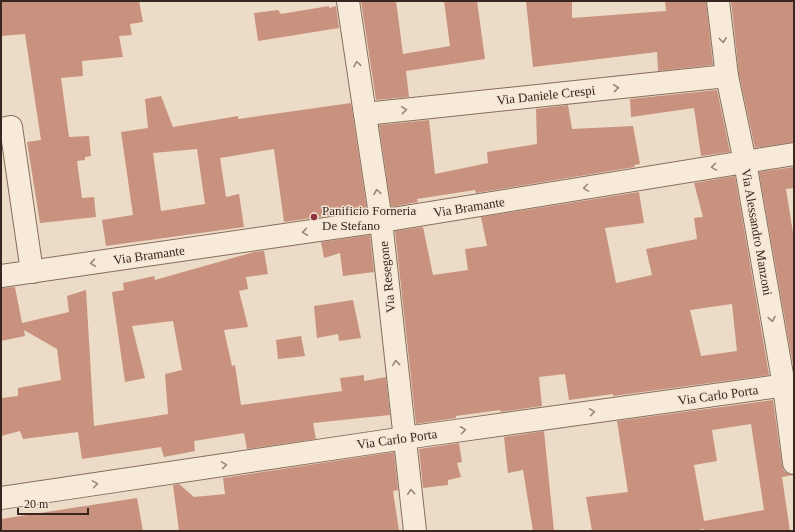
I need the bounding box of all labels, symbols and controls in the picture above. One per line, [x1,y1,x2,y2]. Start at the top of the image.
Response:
one-way arrow [718,37,727,43]
one-way arrow [353,61,362,67]
street label: Via Daniele Crespi [496,82,596,108]
one-way arrow [613,83,619,92]
one-way arrow [401,106,407,115]
one-way arrow [711,162,717,171]
street label: Via Alessandro Manzoni [738,167,776,297]
one-way arrow [583,183,589,192]
one-way arrow [373,189,382,195]
street label: Via Bramante [432,194,506,220]
place label: Panificio Forneria De Stefano [322,203,416,233]
marker: Panificio Forneria De Stefano [309,212,319,222]
one-way arrow [302,227,308,236]
street label: Via Resegone [376,240,398,313]
street label: Via Bramante [112,243,186,267]
one-way arrow [90,258,96,267]
one-way arrow [768,316,776,322]
one-way arrow [392,360,401,366]
street label: Via Carlo Porta [677,382,759,408]
one-way arrow [589,408,595,417]
street label: Via Carlo Porta [356,426,438,452]
one-way arrow [460,426,466,435]
one-way arrow [220,461,227,470]
one-way arrow [92,480,98,489]
one-way arrow [406,489,415,495]
scale bar [18,490,88,516]
text: 20 m [24,497,49,511]

